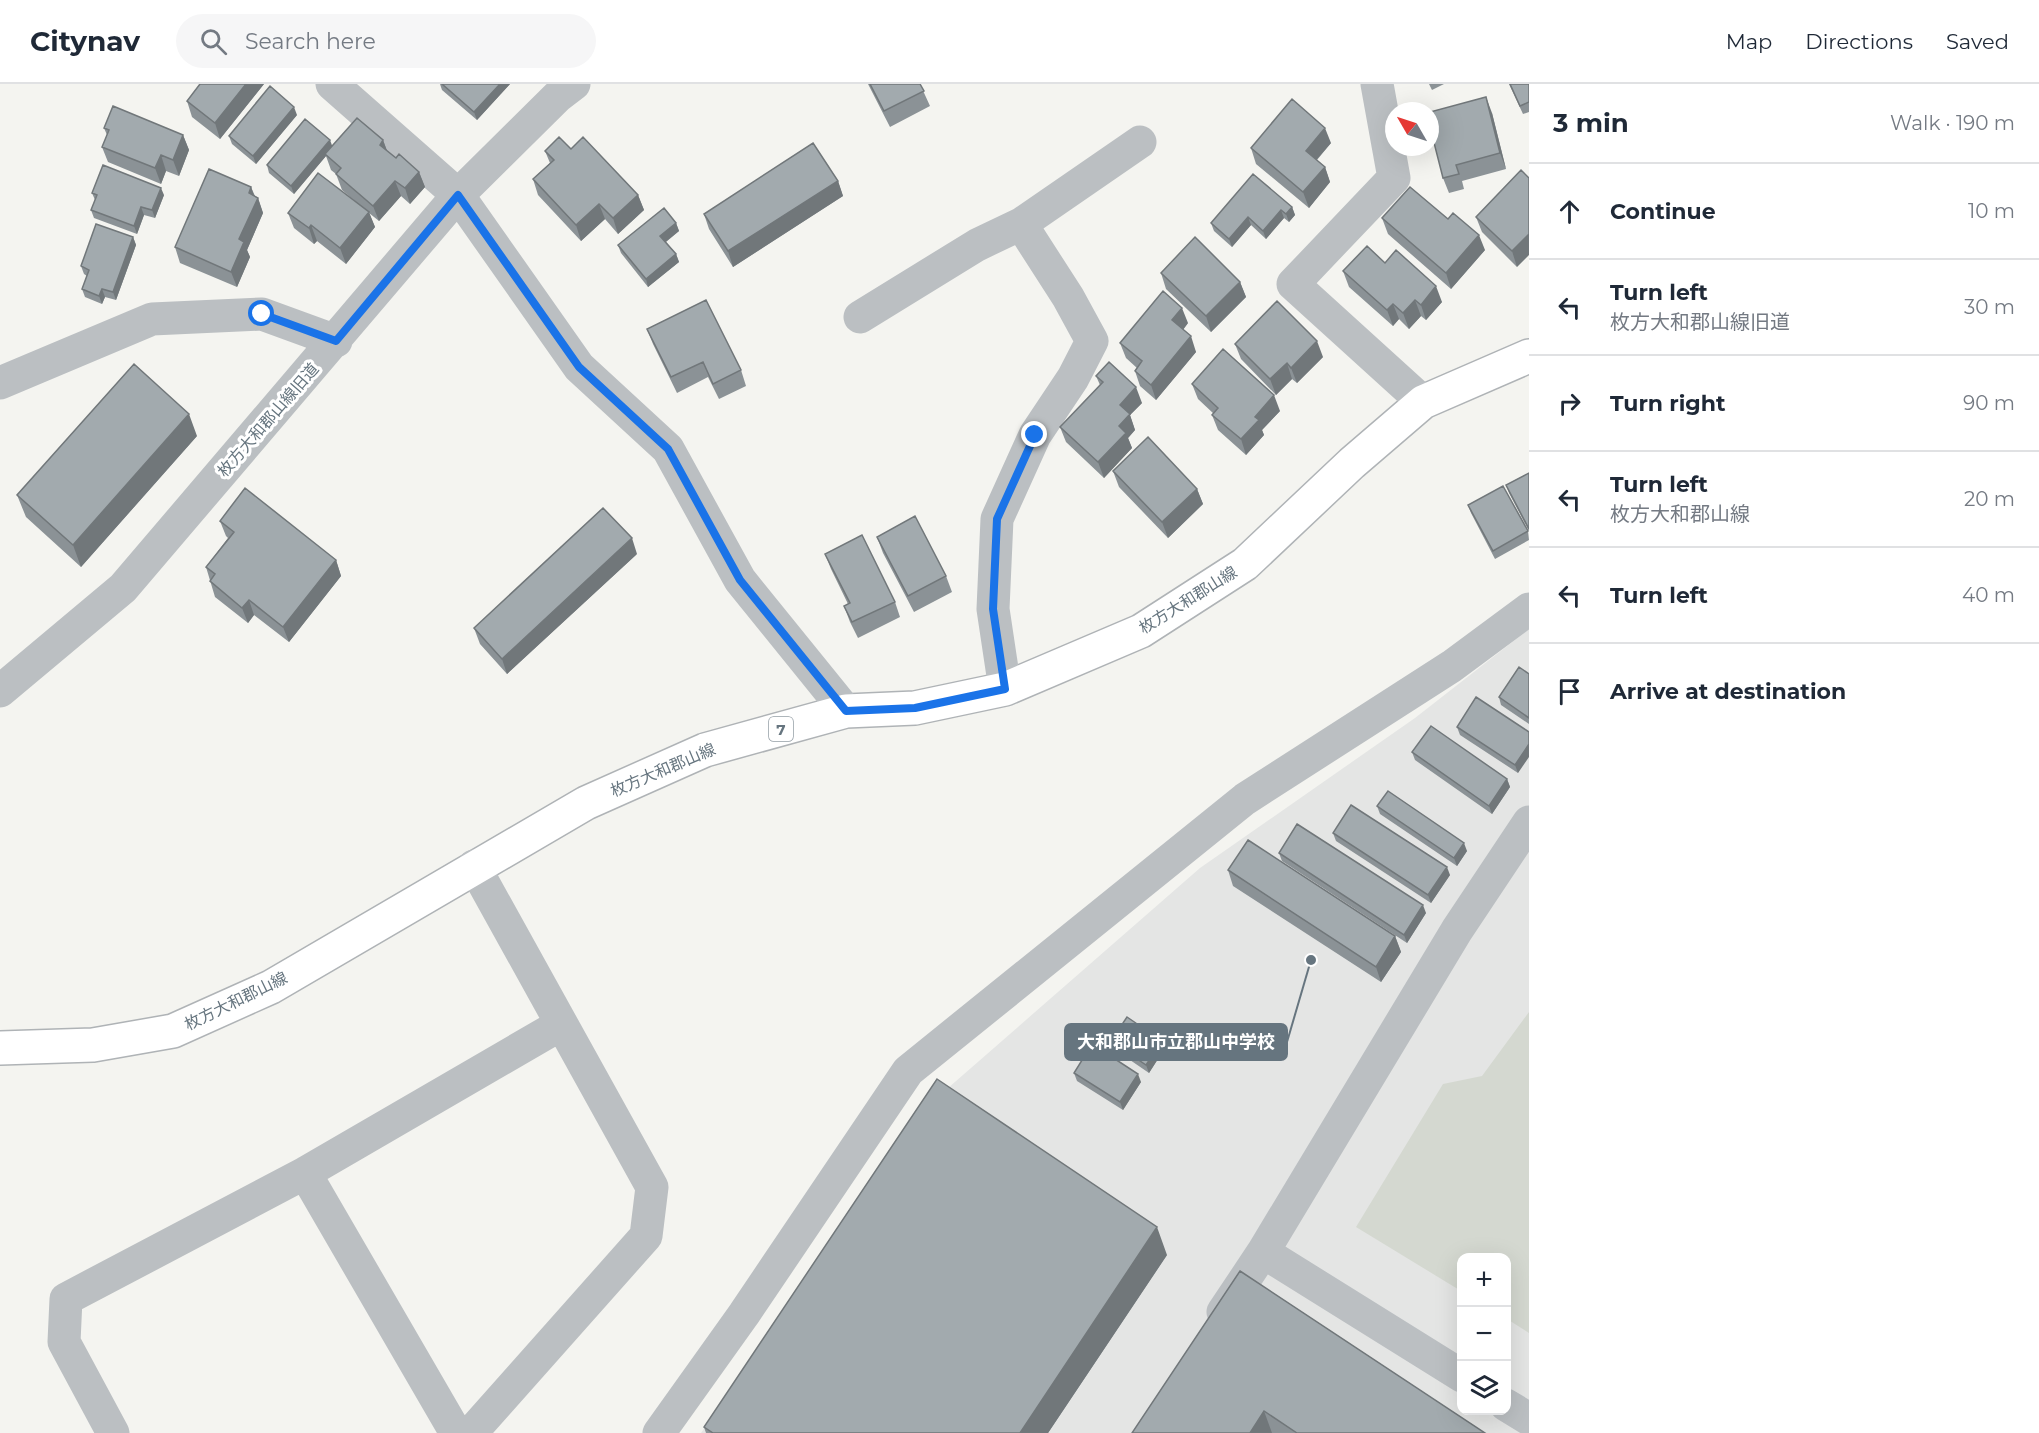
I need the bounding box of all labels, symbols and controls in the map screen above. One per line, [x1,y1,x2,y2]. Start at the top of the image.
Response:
search box [176,14,596,68]
text: Citynav [30,24,140,58]
icon: search [197,25,230,58]
text: Search here [245,28,376,55]
text: Map [1726,29,1772,54]
text: Directions [1805,29,1913,54]
text: Saved [1946,29,2009,54]
north arrow [1385,102,1439,156]
text: 3 min [1553,107,1629,139]
text: Walk · 190 m [1890,111,2015,135]
icon: ahead [1553,195,1586,228]
text: Continue [1610,198,1716,225]
text: 10 m [1968,199,2015,223]
text: Turn left [1610,279,1708,306]
icon: left [1553,291,1586,324]
text: 30 m [1964,295,2015,319]
route start [248,300,274,326]
text: 枚方大和郡山線旧道 [1610,310,1790,334]
street label: 枚方大和郡山線旧道 [214,359,322,481]
icon: right [1553,387,1586,420]
text: Turn right [1610,390,1725,417]
text: 90 m [1963,391,2015,415]
route end [1021,421,1047,447]
text: Turn left [1610,471,1708,498]
icon: left [1553,483,1586,516]
text: 20 m [1964,487,2015,511]
text: 枚方大和郡山線 [1610,502,1750,526]
street label: 枚方大和郡山線 [1135,562,1241,638]
icon: left [1553,579,1586,612]
text: Turn left [1610,582,1708,609]
text: 40 m [1962,583,2015,607]
icon: arrive [1553,675,1586,708]
text: Arrive at destination [1610,678,1846,705]
road number: 7 [769,717,793,741]
street label: 枚方大和郡山線 [608,739,718,801]
street label: 枚方大和郡山線 [181,968,291,1034]
callout: 大和郡山市立郡山中学校 [1065,1024,1287,1060]
text: 大和郡山市立郡山中学校 [1077,1031,1275,1053]
map controls [1457,1253,1511,1415]
button: + [1457,1253,1511,1307]
button: − [1457,1307,1511,1361]
button: layers [1457,1361,1511,1415]

